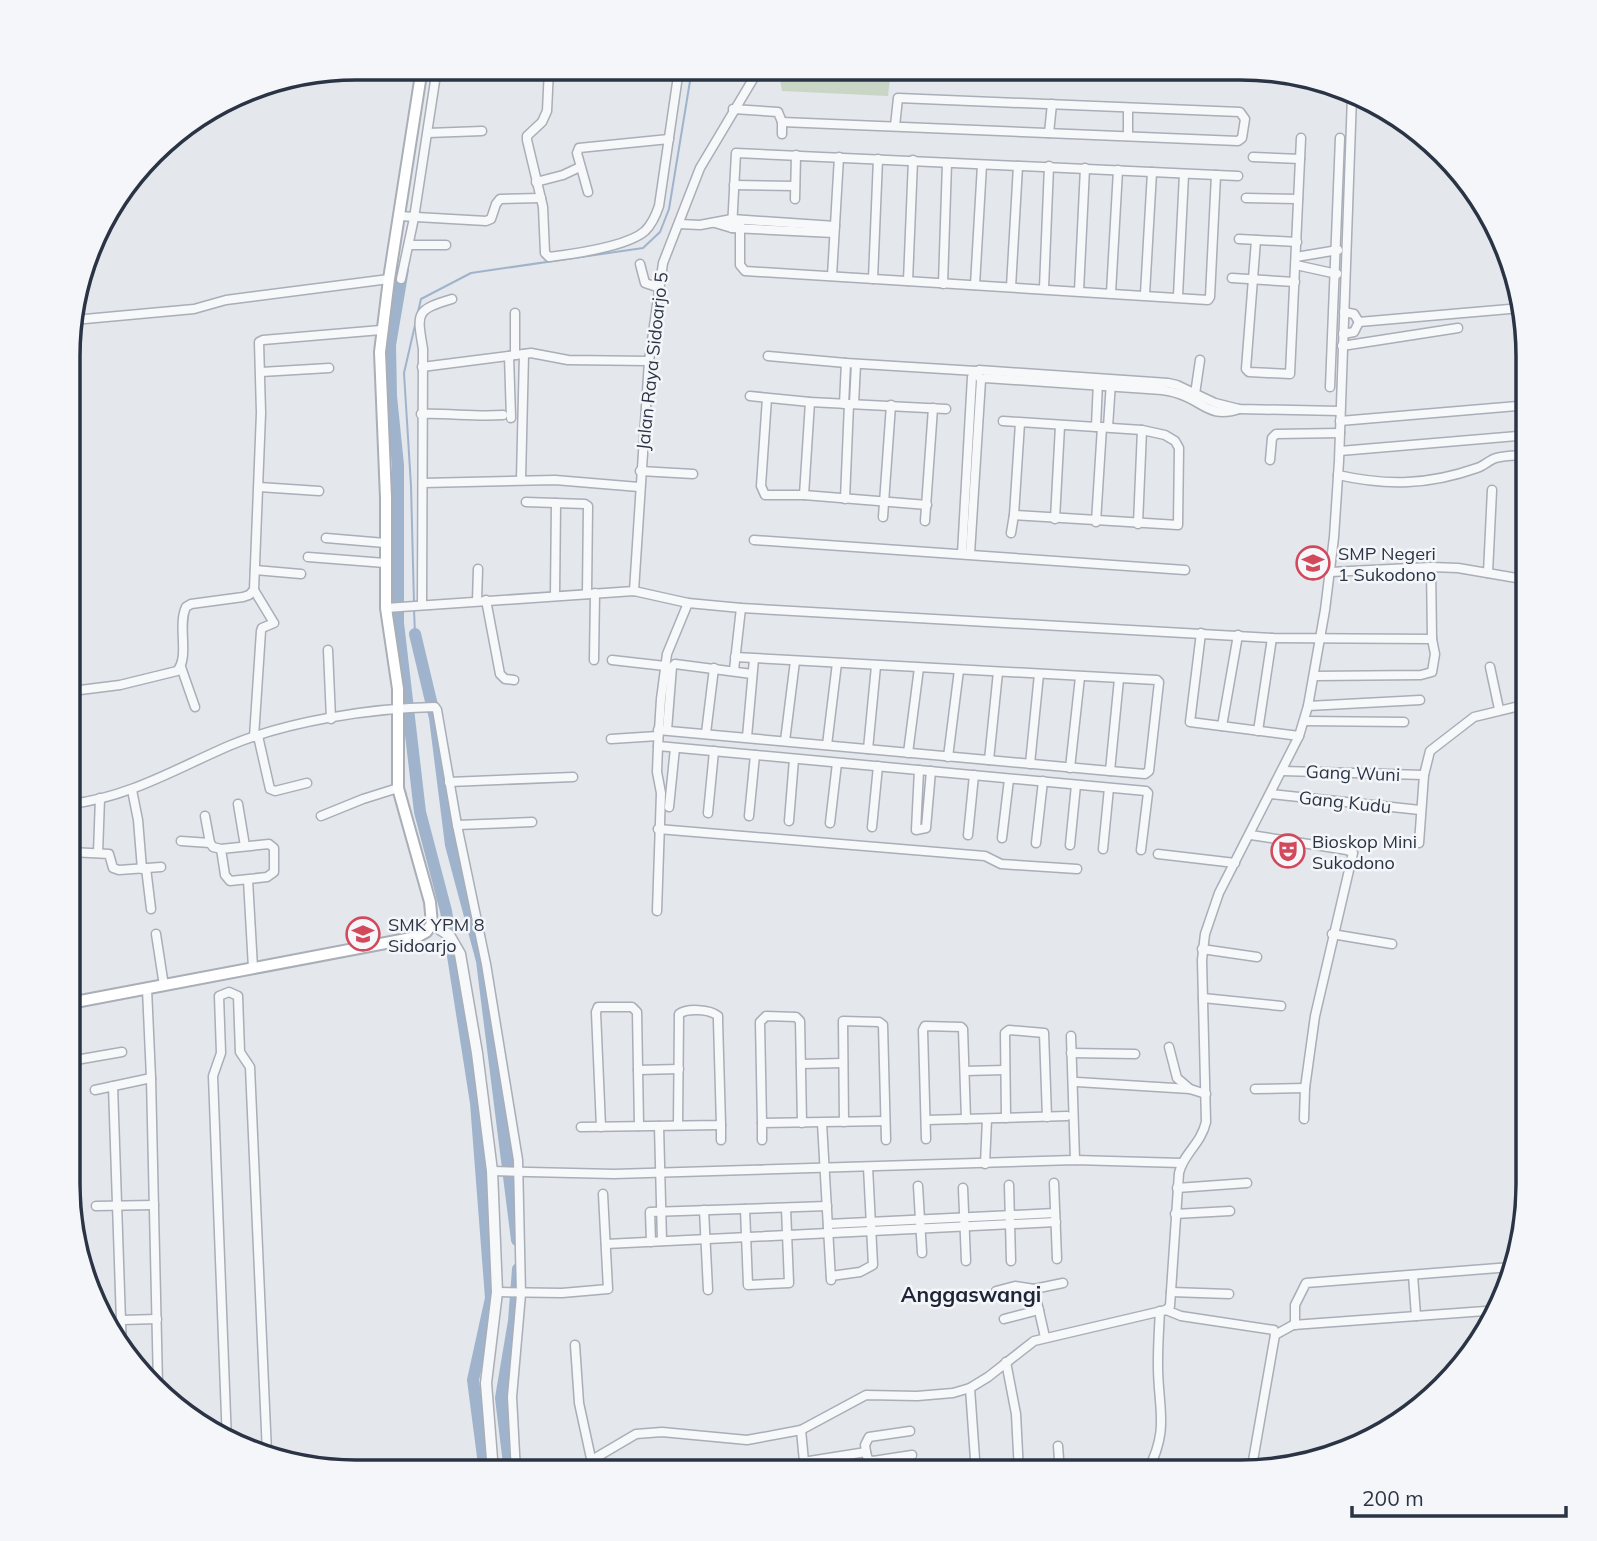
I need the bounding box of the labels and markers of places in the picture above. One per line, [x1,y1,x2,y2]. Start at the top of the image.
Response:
place label: SMP Negeri 1 Sukodono [1338,542,1436,586]
school or university icon: SMP Negeri 1 Sukodono [1294,544,1332,582]
place label: Bioskop Mini Sukodono [1312,830,1417,874]
theatre icon: Bioskop Mini Sukodono [1269,832,1307,870]
place label: SMK YPM 8 Sidoarjo [388,913,485,957]
school or university icon: SMK YPM 8 Sidoarjo [344,915,382,953]

